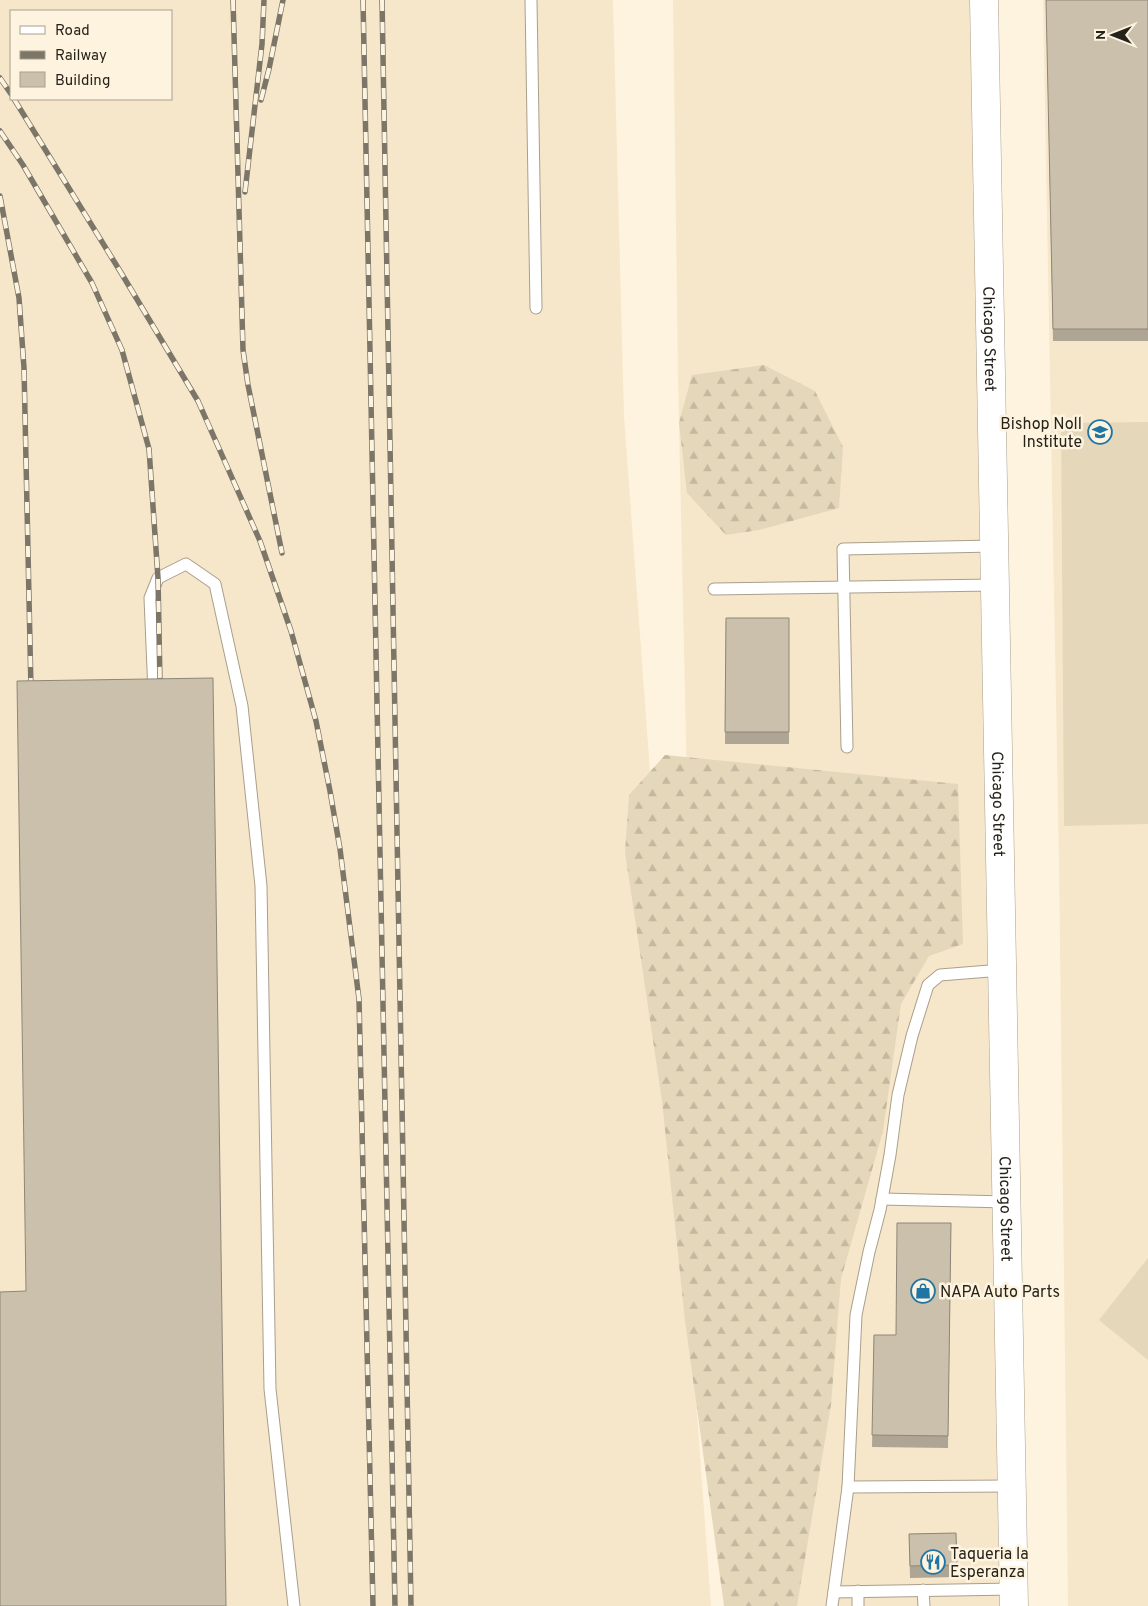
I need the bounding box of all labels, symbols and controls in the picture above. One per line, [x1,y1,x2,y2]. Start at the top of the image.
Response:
legend [10,10,172,100]
north arrow [1088,10,1138,60]
text: Road [55,22,90,41]
text: N [1093,30,1110,40]
text: Railway [55,47,107,66]
text: Building [55,72,110,91]
street label: Chicago Street [977,286,999,392]
place label: Bishop Noll Institute [1000,415,1082,453]
school or university icon: Bishop Noll Institute [1087,419,1113,445]
street label: Chicago Street [986,751,1008,857]
street label: Chicago Street [994,1156,1016,1262]
shop icon: NAPA Auto Parts [910,1278,936,1304]
place label: NAPA Auto Parts [940,1283,1060,1303]
place label: Taqueria la Esperanza [950,1545,1029,1583]
restaurant icon: Taqueria la Esperanza [920,1549,946,1575]

